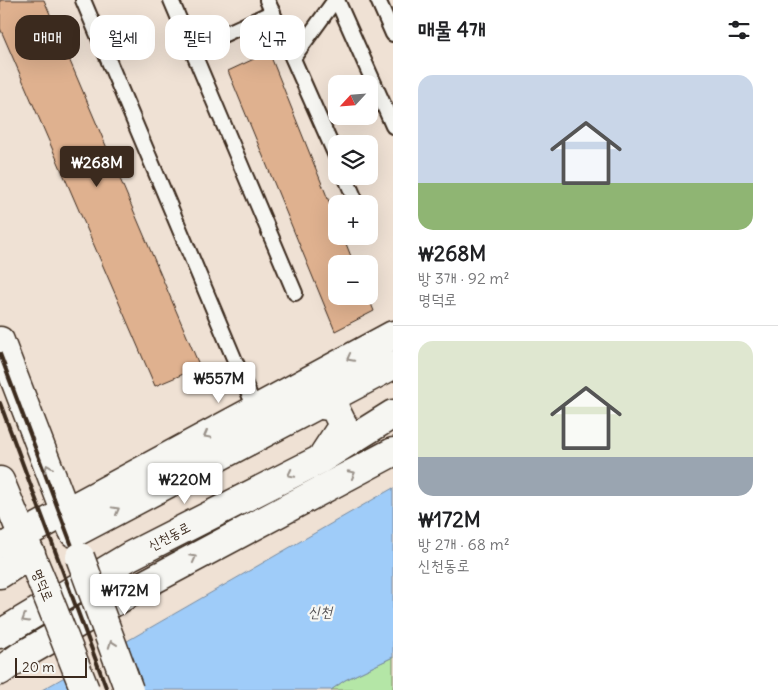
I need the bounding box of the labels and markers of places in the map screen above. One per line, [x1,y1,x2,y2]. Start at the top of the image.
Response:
pin: ₩268M [62,146,132,188]
pin: ₩557M [184,362,254,404]
pin: ₩220M [150,462,220,505]
pin: ₩172M [90,574,160,616]

